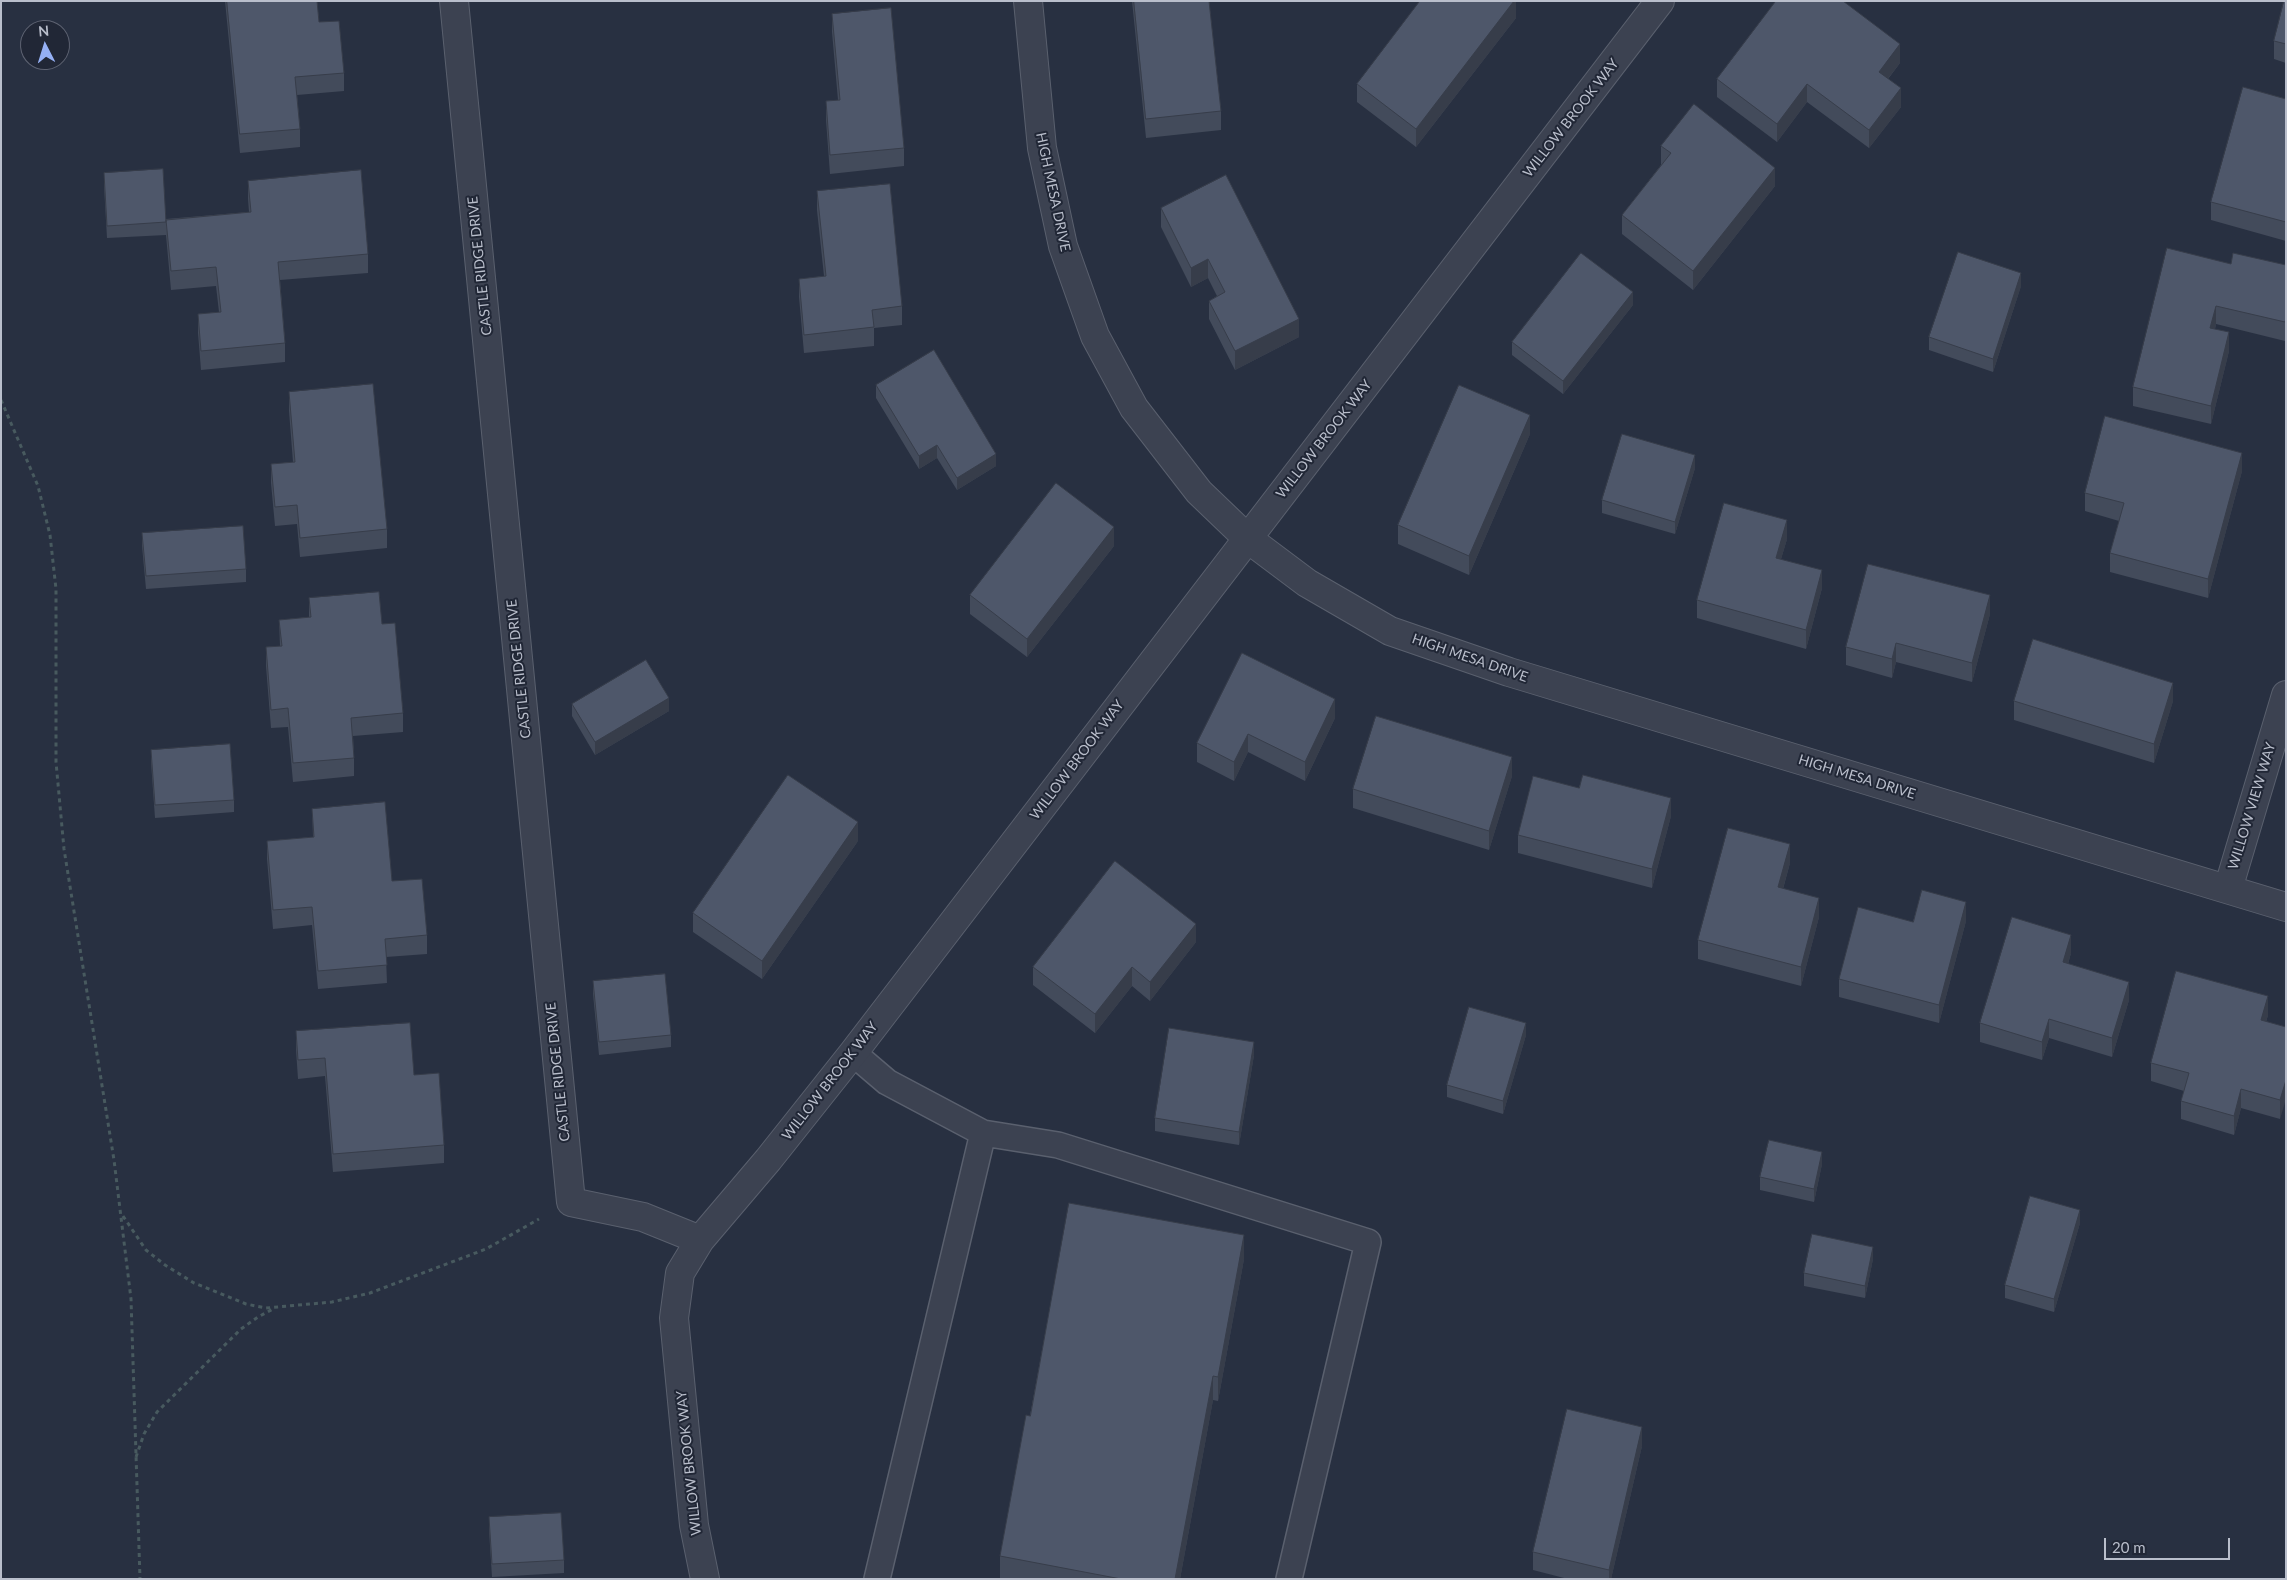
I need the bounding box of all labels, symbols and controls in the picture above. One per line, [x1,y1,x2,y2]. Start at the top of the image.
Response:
north arrow [20,20,70,70]
text: N [38,22,50,39]
street label: WILLOW BROOK WAY [1520,55,1622,181]
street label: HIGH MESA DRIVE [1032,131,1074,253]
street label: CASTLE RIDGE DRIVE [464,196,496,336]
street label: WILLOW BROOK WAY [1273,376,1375,502]
street label: CASTLE RIDGE DRIVE [503,599,535,739]
street label: HIGH MESA DRIVE [1410,630,1530,686]
street label: WILLOW BROOK WAY [1026,697,1128,823]
street label: WILLOW VIEW WAY [2225,740,2279,872]
street label: HIGH MESA DRIVE [1796,751,1918,803]
street label: CASTLE RIDGE DRIVE [542,1002,574,1142]
street label: WILLOW BROOK WAY [779,1018,881,1144]
street label: WILLOW BROOK WAY [673,1390,705,1536]
scale bar [2107,1528,2233,1560]
text: 20 m [2112,1538,2146,1556]

